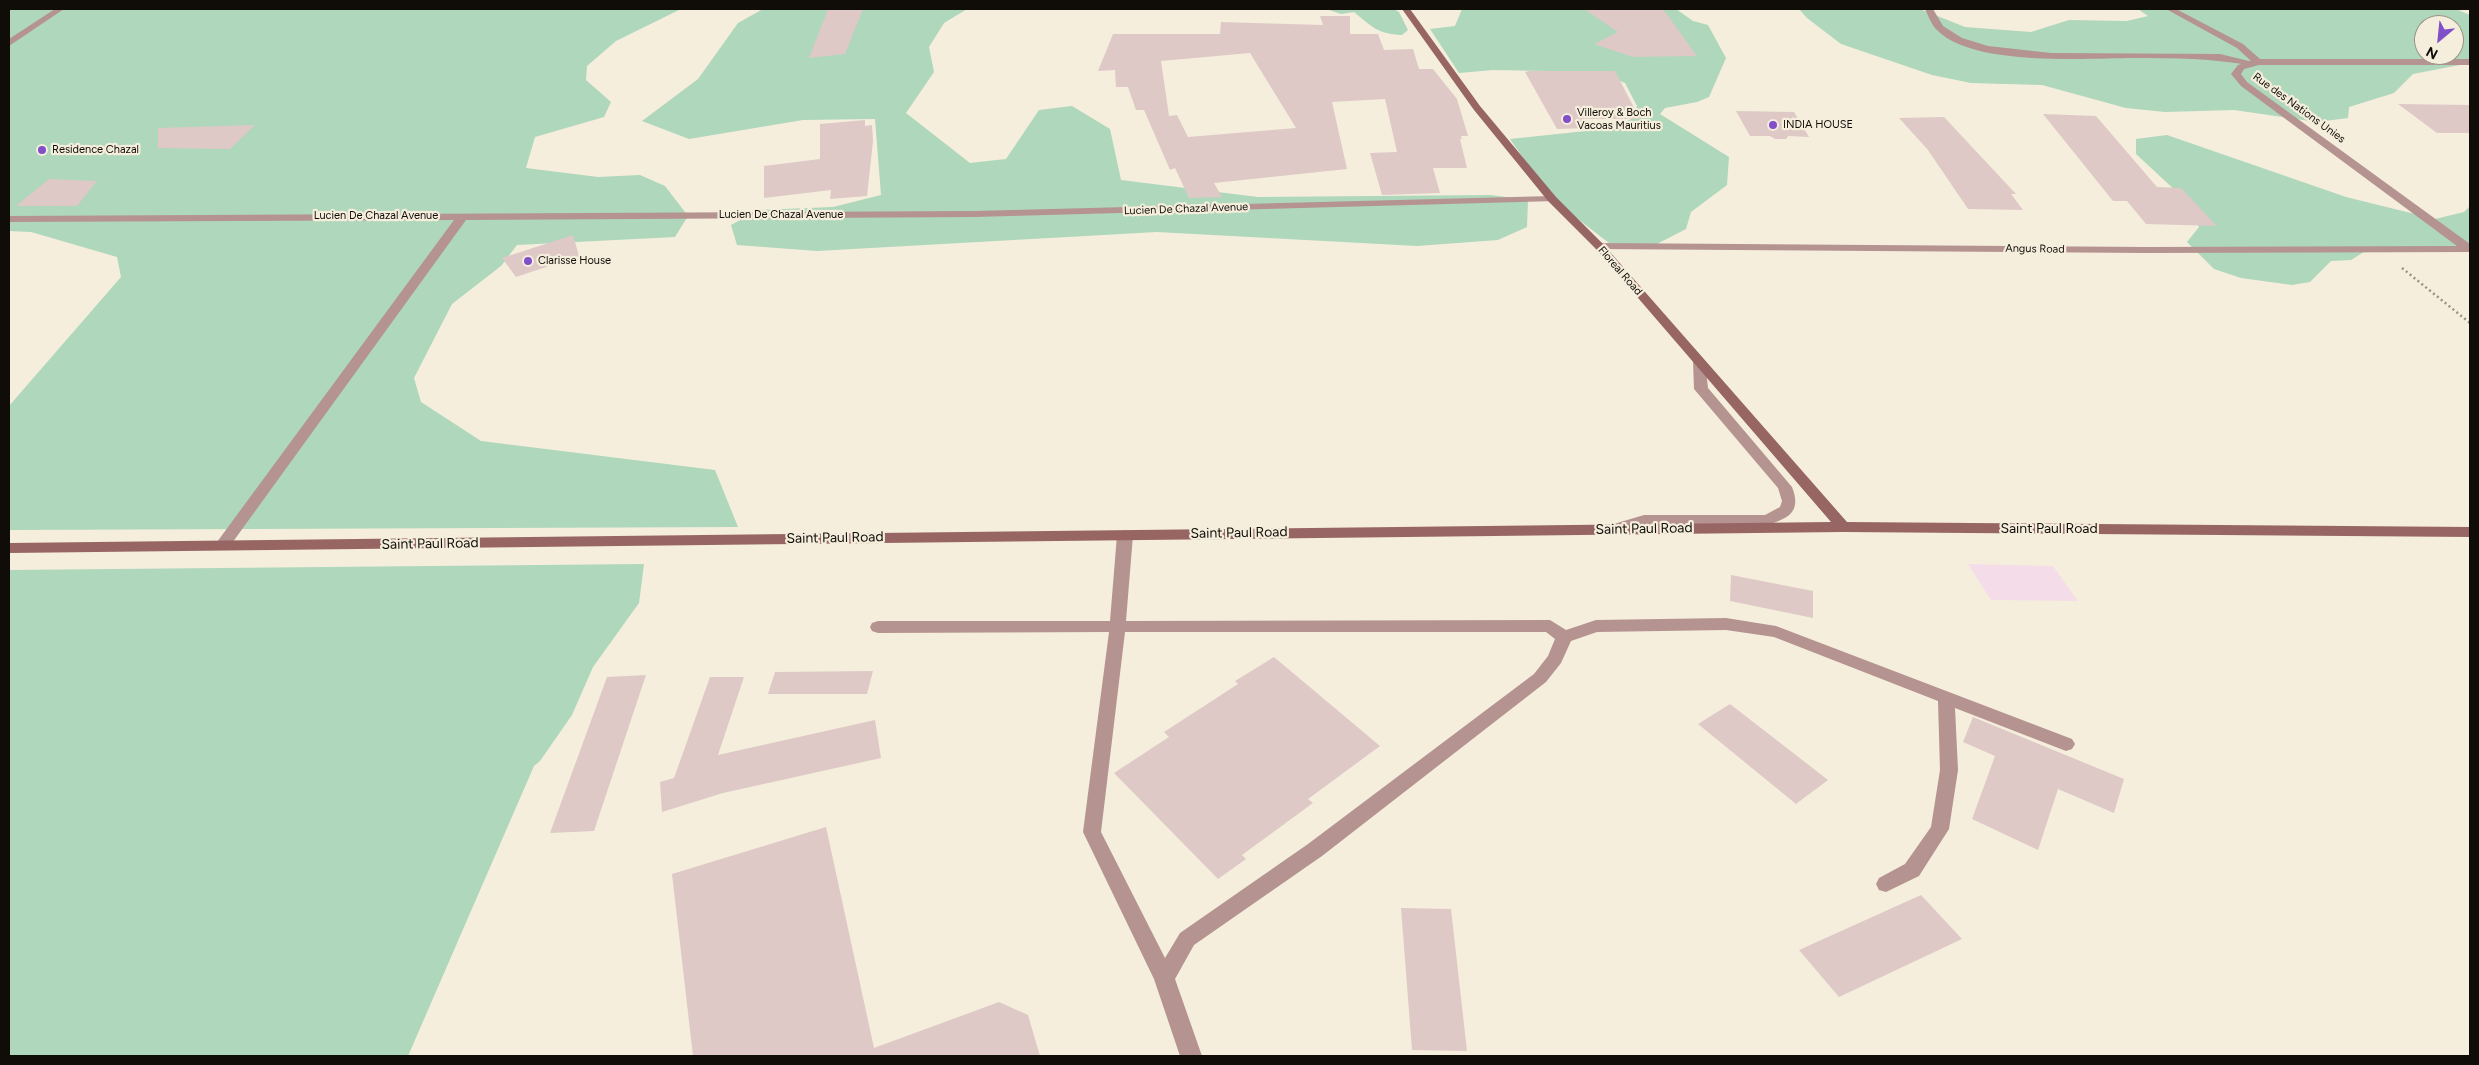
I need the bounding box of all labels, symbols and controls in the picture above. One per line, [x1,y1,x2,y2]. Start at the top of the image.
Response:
north arrow [2414,15,2464,65]
text: N [2423,43,2441,63]
street label: Rue des Nations Unies [2250,70,2348,146]
place label: Villeroy & Boch Vacoas Mauritius [1577,106,1661,132]
marker: Villeroy & Boch Vacoas Mauritius [1561,113,1573,125]
place label: INDIA HOUSE [1783,118,1853,132]
marker: INDIA HOUSE [1767,119,1779,131]
place label: Residence Chazal [52,143,139,157]
marker: Residence Chazal [36,144,48,156]
street label: Lucien De Chazal Avenue [1124,200,1248,218]
street label: Lucien De Chazal Avenue [719,208,843,222]
street label: Lucien De Chazal Avenue [314,209,438,223]
street label: Angus Road [2005,242,2065,256]
street label: Floreal Road [1595,244,1645,298]
place label: Clarisse House [538,254,611,268]
marker: Clarisse House [522,255,534,267]
street label: Saint Paul Road [1595,520,1693,538]
street label: Saint Paul Road [2000,521,2098,537]
street label: Saint Paul Road [1190,524,1288,542]
street label: Saint Paul Road [786,529,884,547]
street label: Saint Paul Road [381,535,479,553]

